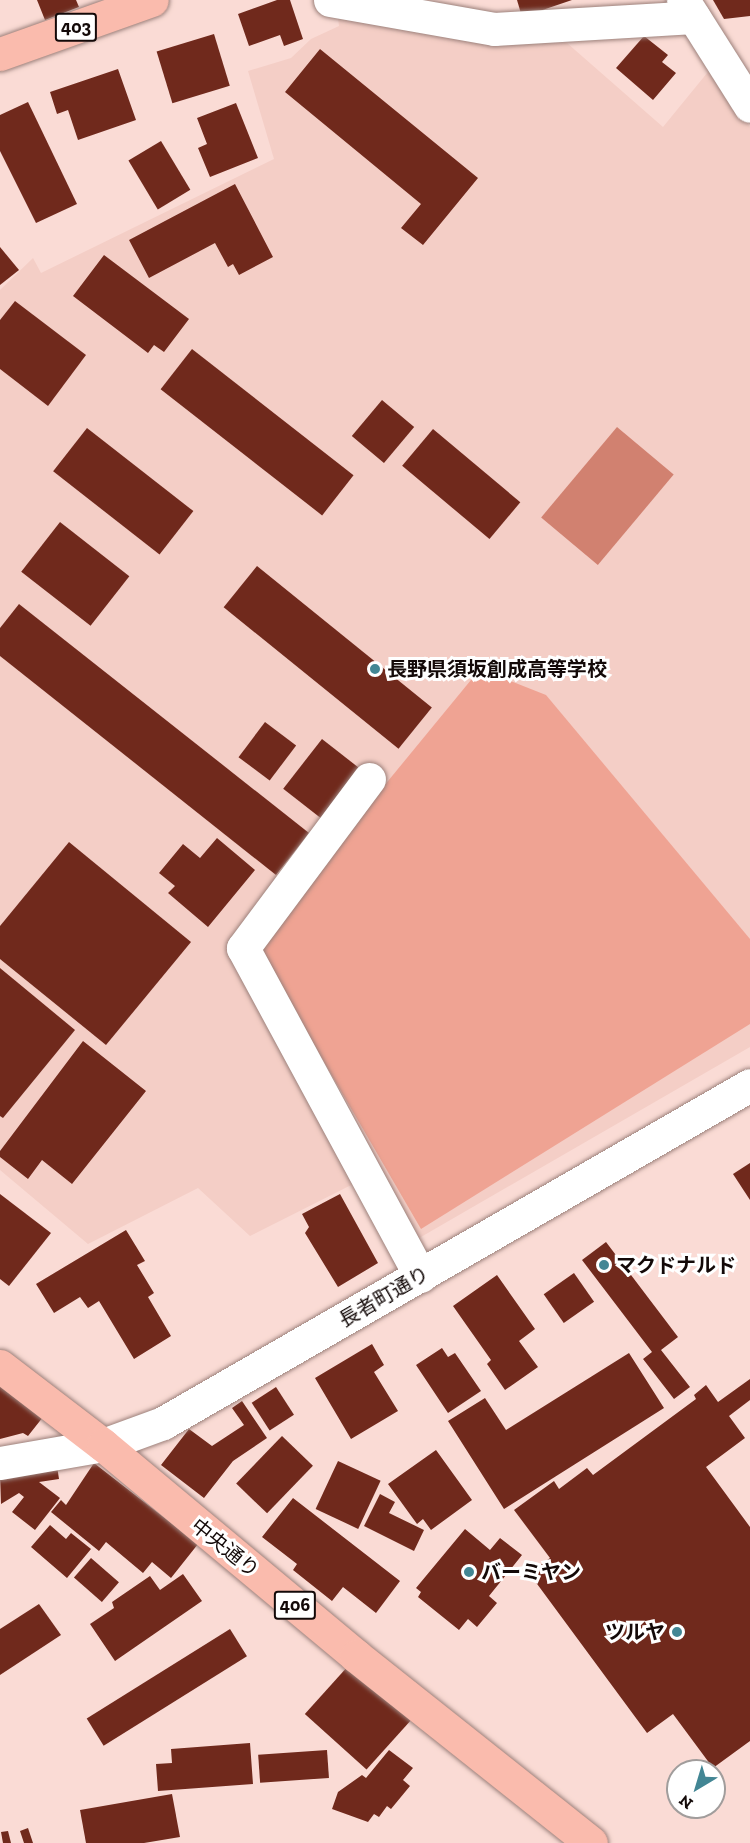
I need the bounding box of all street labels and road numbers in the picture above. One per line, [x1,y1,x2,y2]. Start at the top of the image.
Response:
road number: 403 [54,12,98,42]
street label: 長者町通り [335,1262,433,1332]
street label: 中央通り [186,1514,264,1582]
road number: 406 [272,1590,318,1620]

